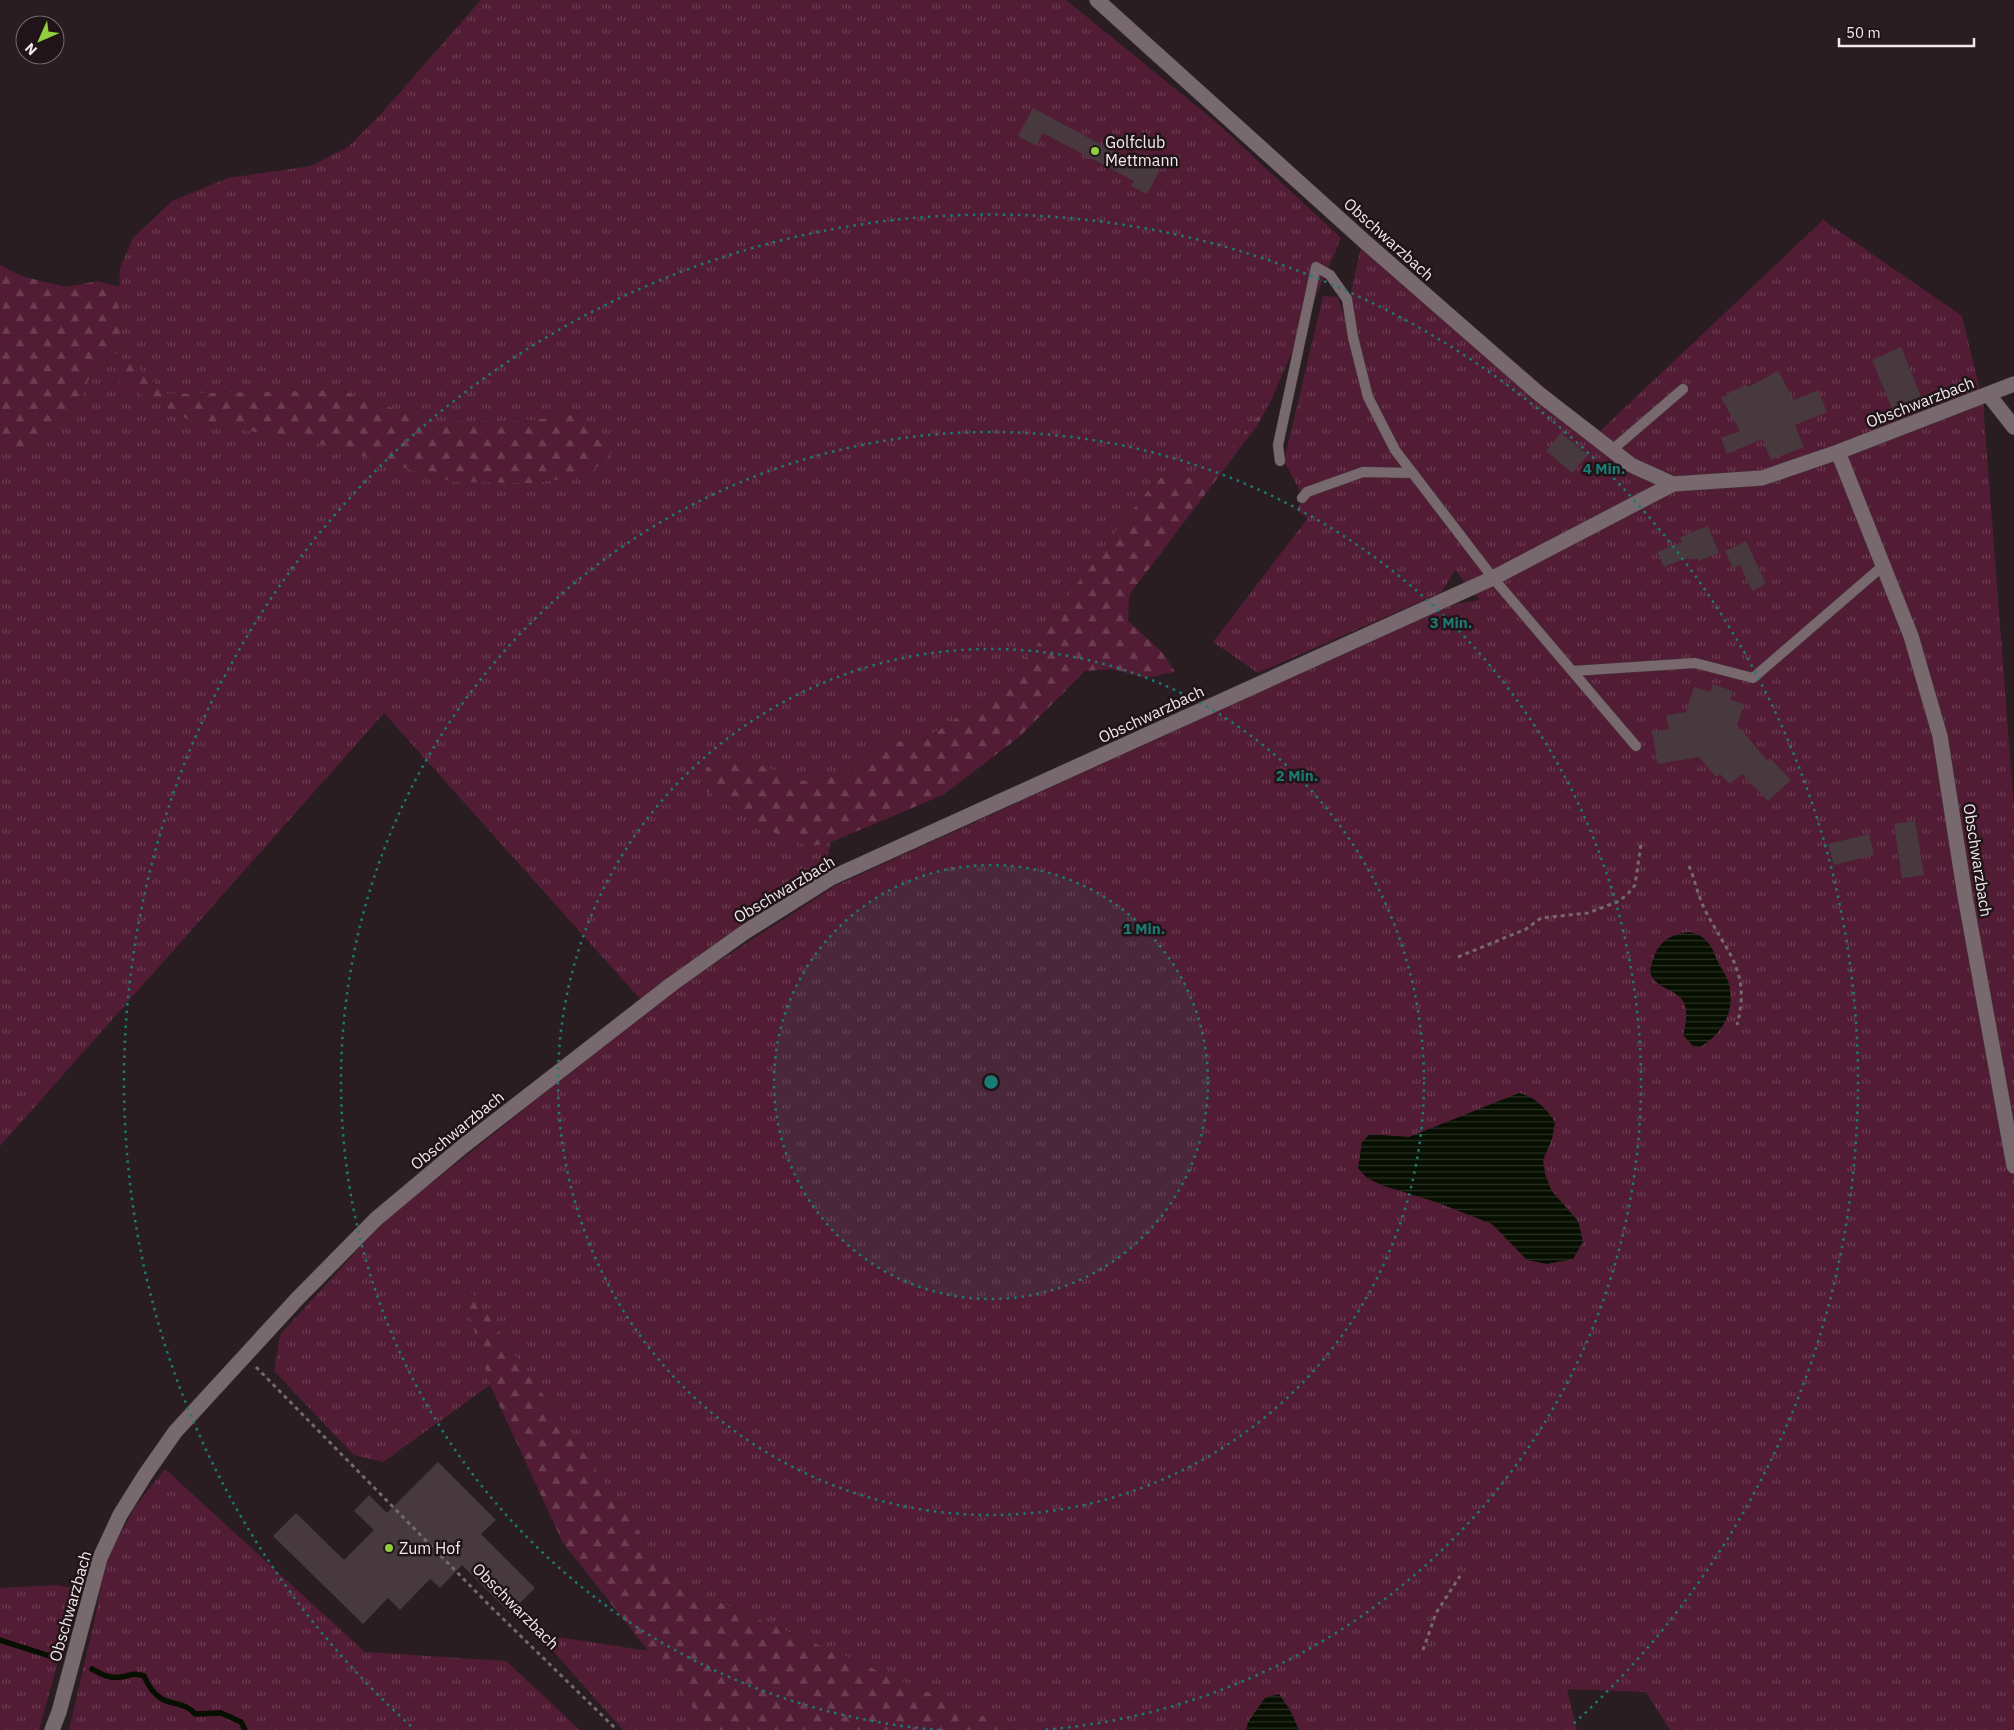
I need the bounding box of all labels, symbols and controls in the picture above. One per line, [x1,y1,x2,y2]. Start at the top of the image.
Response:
north arrow [15,15,65,65]
scale bar [1839,15,1974,47]
text: 50 m [1846,23,1881,42]
text: N [21,39,41,59]
place label: Golfclub Mettmann [1105,132,1179,170]
marker: Golfclub Mettmann [1089,145,1101,157]
street label: Obschwarzbach [1340,193,1438,285]
street label: Obschwarzbach [1863,372,1977,432]
text: 4 Min. [1583,459,1625,478]
text: 3 Min. [1430,613,1472,632]
street label: Obschwarzbach [1095,681,1207,747]
text: 2 Min. [1276,766,1318,785]
street label: Obschwarzbach [1959,802,1997,918]
street label: Obschwarzbach [730,851,838,927]
text: 1 Min. [1123,919,1165,938]
centre of rings [982,1073,1000,1091]
street label: Obschwarzbach [406,1086,508,1174]
place label: Zum Hof [399,1538,460,1558]
marker: Zum Hof [383,1542,395,1554]
street label: Obschwarzbach [45,1548,95,1664]
street label: Obschwarzbach [468,1558,564,1654]

